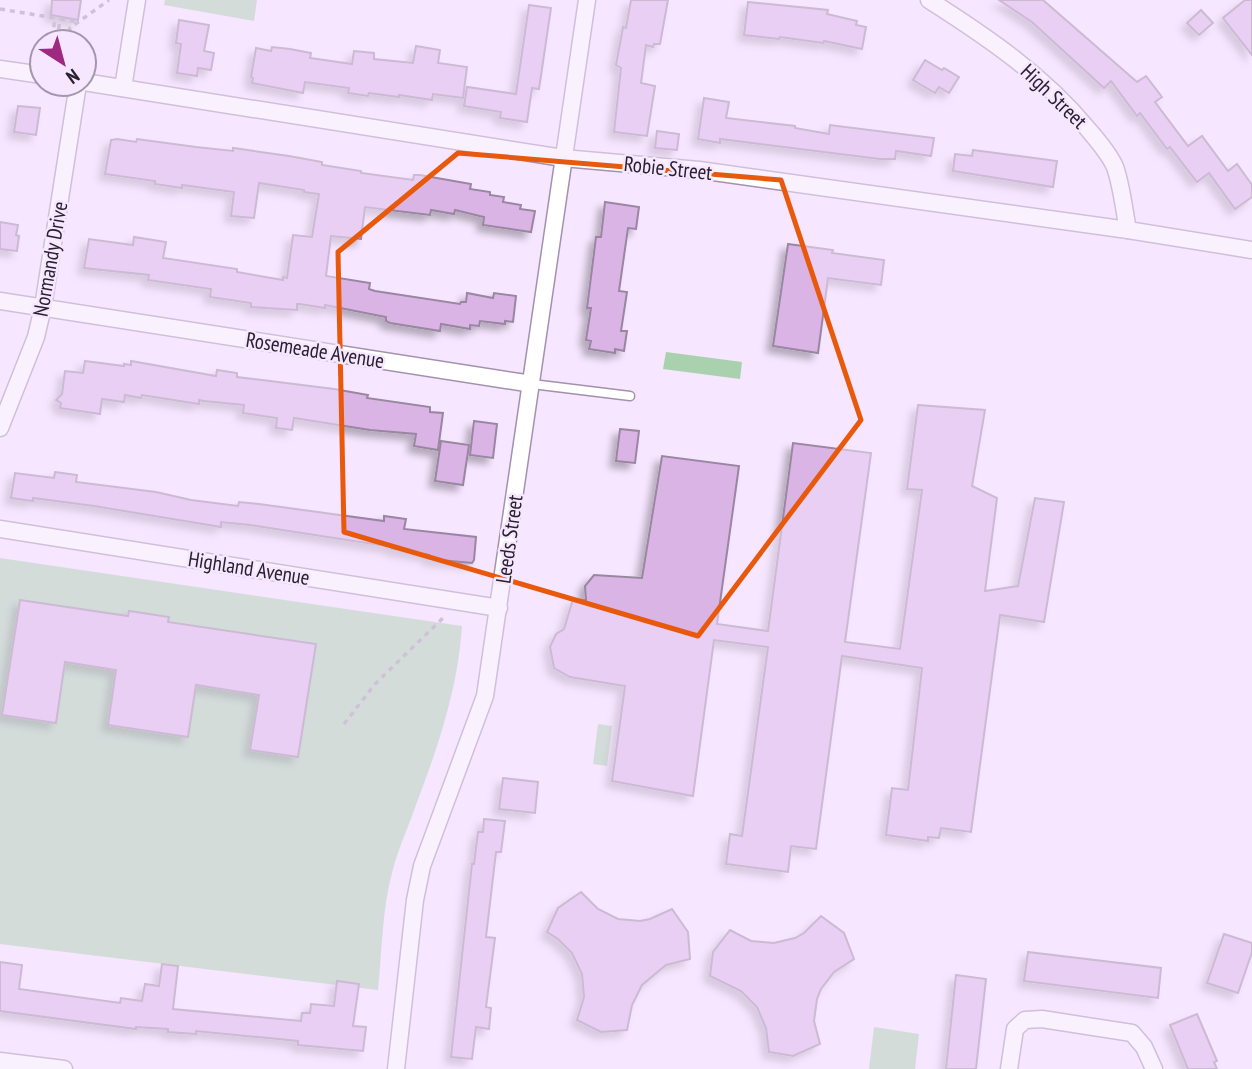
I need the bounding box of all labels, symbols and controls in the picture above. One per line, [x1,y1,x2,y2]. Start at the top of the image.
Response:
north arrow [28,28,98,98]
street label: High Street [1015,58,1093,134]
text: N [62,64,84,89]
street label: Robie Street [623,150,714,186]
street label: Normandy Drive [27,199,73,319]
street label: Rosemeade Avenue [244,326,386,374]
street label: Leeds Street [489,493,529,585]
street label: Highland Avenue [186,545,312,591]

